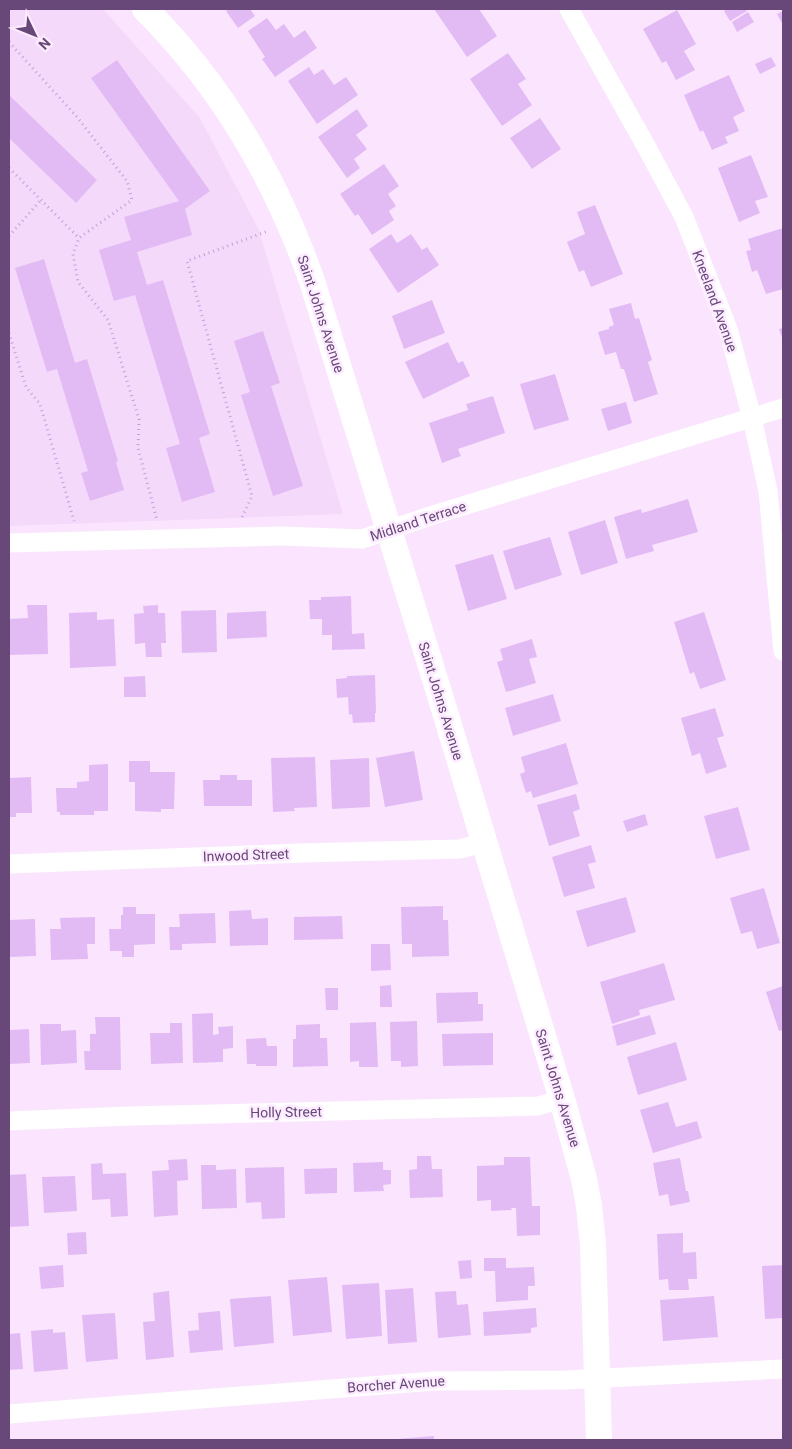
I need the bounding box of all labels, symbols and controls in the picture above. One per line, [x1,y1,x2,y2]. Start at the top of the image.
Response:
north arrow [10,10,60,60]
text: N [35,35,54,53]
street label: Kneeland Avenue [689,248,741,354]
street label: Saint Johns Avenue [294,253,348,375]
street label: Midland Terrace [368,498,468,544]
street label: Saint Johns Avenue [415,640,467,762]
street label: Inwood Street [203,845,290,865]
street label: Saint Johns Avenue [532,1027,584,1149]
street label: Holly Street [250,1103,322,1121]
street label: Borcher Avenue [347,1373,445,1395]

